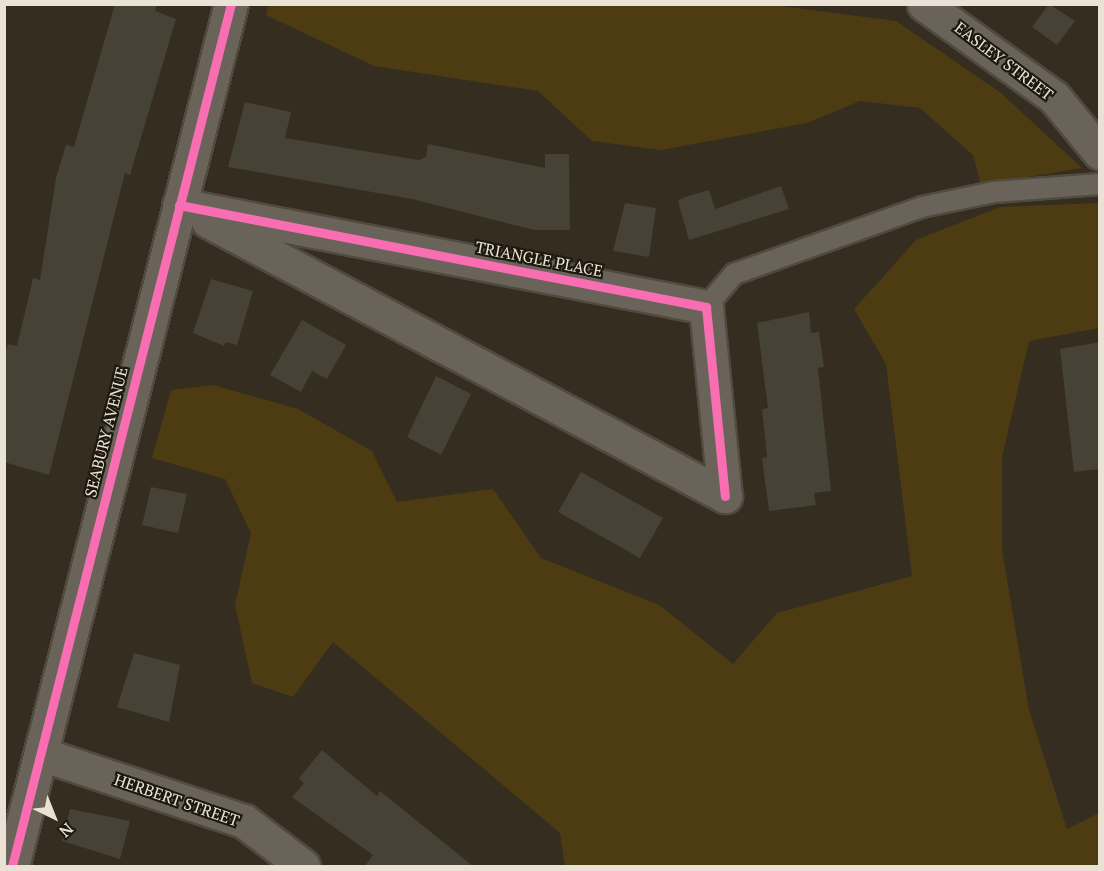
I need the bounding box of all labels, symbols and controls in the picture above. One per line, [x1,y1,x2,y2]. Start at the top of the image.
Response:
street label: EASLEY STREET [951,18,1057,104]
street label: TRIANGLE PLACE [474,237,604,281]
street label: SEABURY AVENUE [80,365,132,499]
street label: HERBERT STREET [112,770,242,830]
north arrow [24,787,84,847]
text: N [54,818,78,842]

